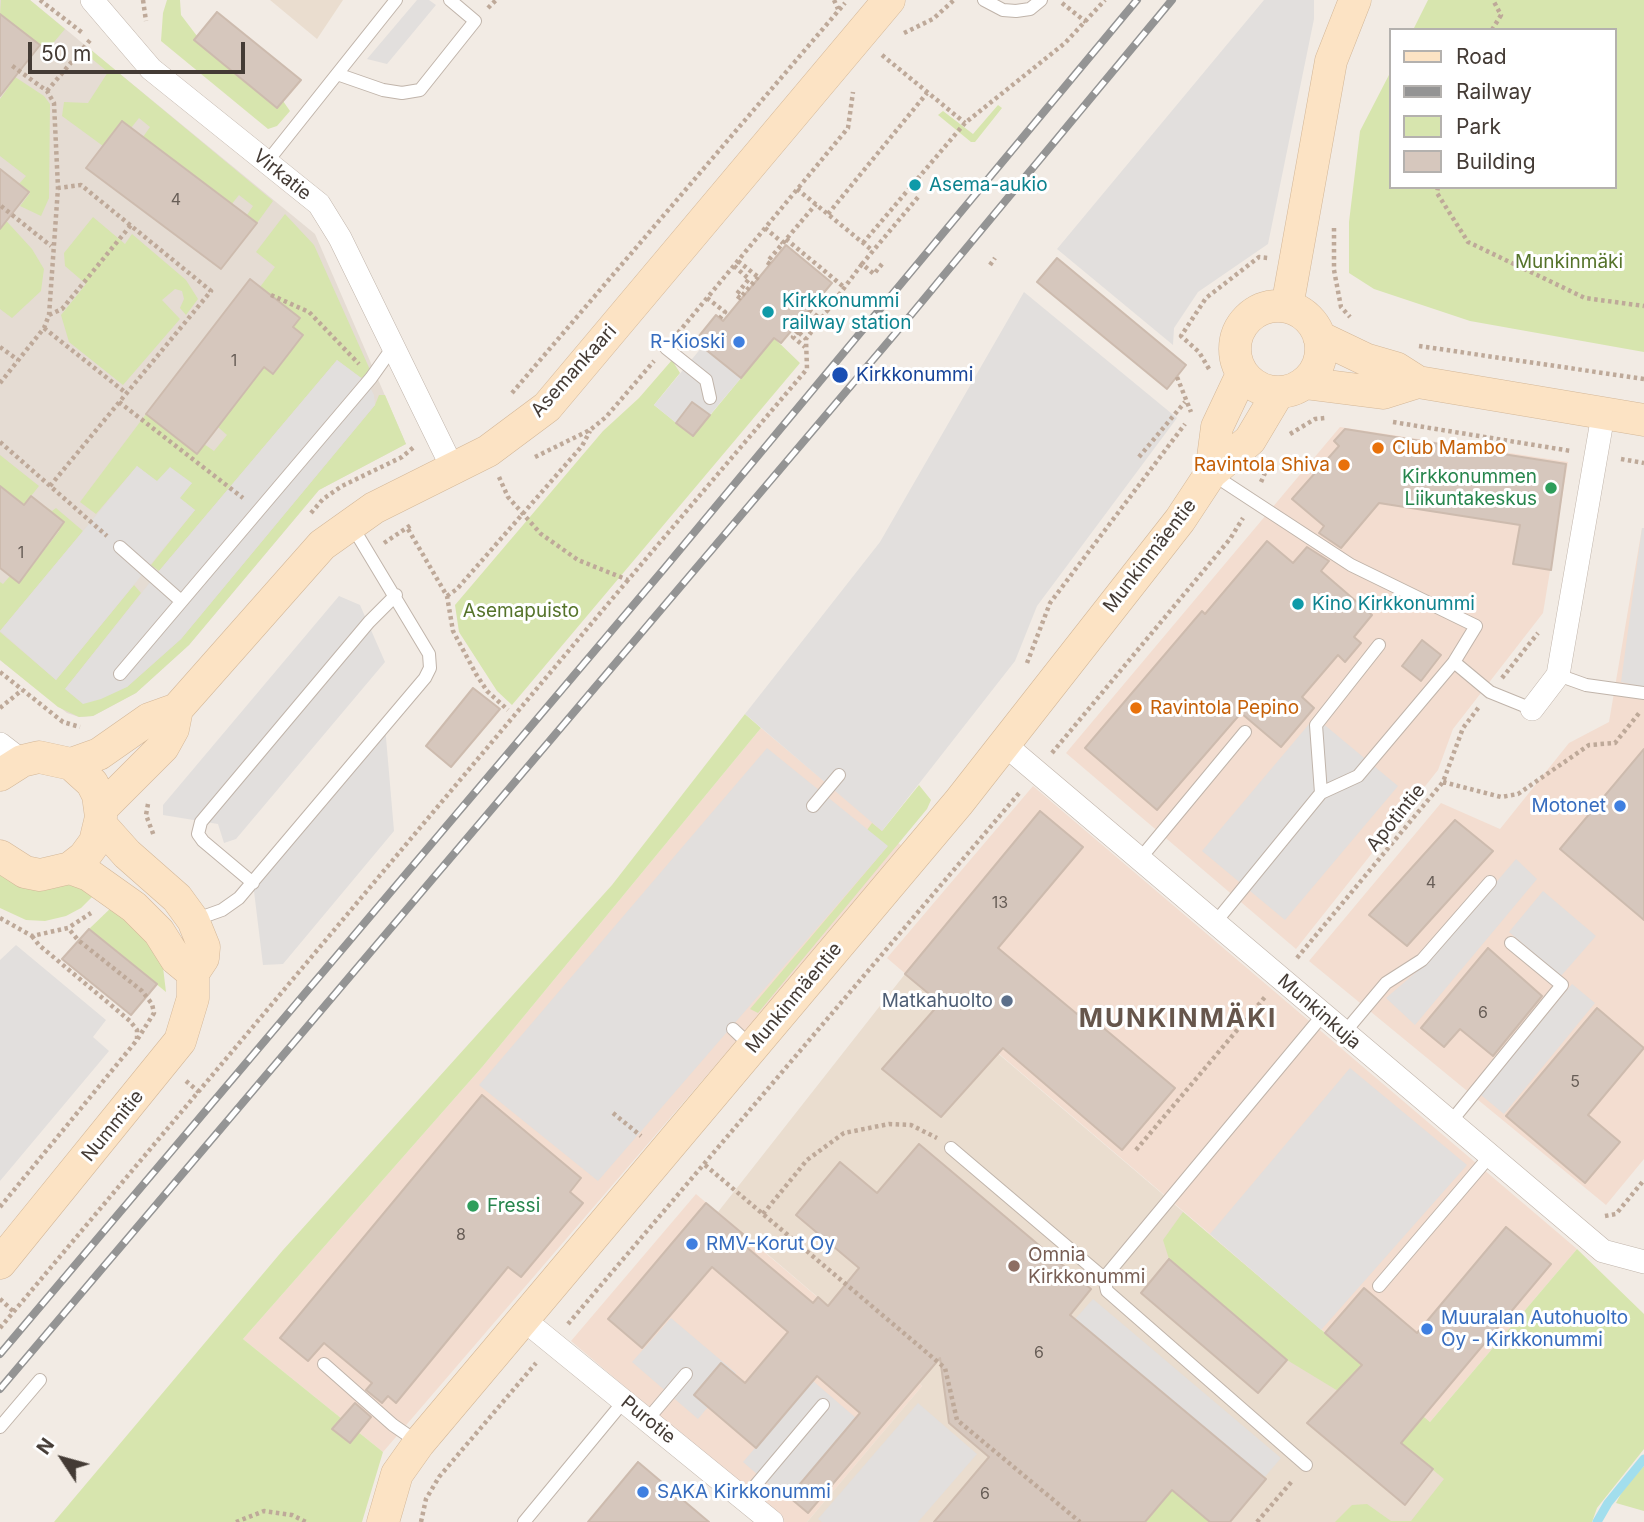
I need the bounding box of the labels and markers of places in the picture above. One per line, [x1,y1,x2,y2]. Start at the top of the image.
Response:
place label: Asema-aukio [929,174,1048,196]
marker: Asema-aukio [907,177,923,193]
place label: Kirkkonummi railway station [782,290,911,334]
marker: Kirkkonummi railway station [760,304,776,320]
place label: R-Kioski [650,331,725,353]
marker: R-Kioski [731,334,747,350]
place label: Kirkkonummi [856,364,973,386]
marker: Kirkkonummi [830,365,850,385]
place label: Club Mambo [1392,437,1506,459]
marker: Club Mambo [1370,440,1386,456]
place label: Ravintola Shiva [1194,454,1330,476]
marker: Ravintola Shiva [1336,457,1352,473]
place label: Kirkkonummen Liikuntakeskus [1402,466,1537,510]
marker: Kirkkonummen Liikuntakeskus [1543,480,1559,496]
place label: Kino Kirkkonummi [1312,593,1475,615]
marker: Kino Kirkkonummi [1290,596,1306,612]
place label: Ravintola Pepino [1150,697,1299,719]
marker: Ravintola Pepino [1128,700,1144,716]
place label: Motonet [1532,795,1606,817]
marker: Motonet [1612,798,1628,814]
place label: Matkahuolto [882,990,993,1012]
marker: Matkahuolto [999,993,1015,1009]
place label: Fressi [487,1195,540,1217]
marker: Fressi [465,1198,481,1214]
place label: RMV-Korut Oy [706,1233,835,1255]
marker: RMV-Korut Oy [684,1236,700,1252]
place label: Omnia Kirkkonummi [1028,1244,1145,1288]
marker: Omnia Kirkkonummi [1006,1258,1022,1274]
place label: Muuralan Autohuolto Oy - Kirkkonummi [1441,1307,1628,1351]
marker: Muuralan Autohuolto Oy - Kirkkonummi [1419,1321,1435,1337]
place label: SAKA Kirkkonummi [657,1481,831,1503]
marker: SAKA Kirkkonummi [635,1484,651,1500]

